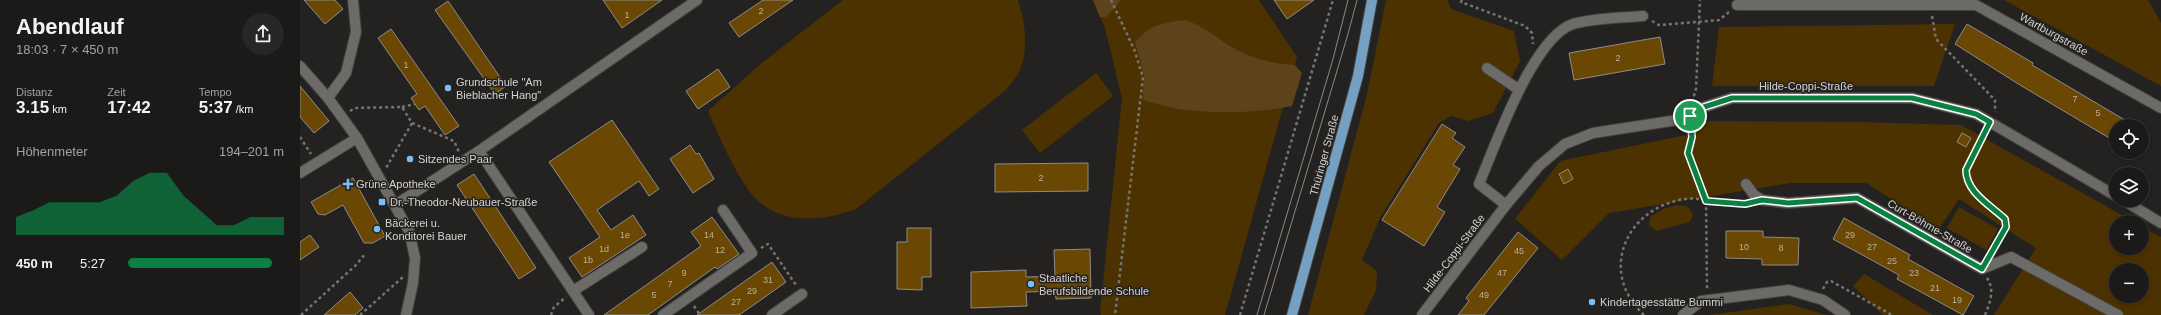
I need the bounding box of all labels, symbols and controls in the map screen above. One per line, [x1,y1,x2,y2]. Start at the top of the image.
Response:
house number: 2 [758,6,764,16]
house number: 1 [624,10,630,20]
street label: Wartburgstraße [2018,10,2090,58]
button: share [242,13,284,55]
text: Abendlauf [16,14,124,39]
text: 18:03 · 7 × 450 m [16,42,118,57]
house number: 2 [1615,53,1621,63]
house number: 1 [403,60,409,70]
place label: Grundschule "Am Bieblacher Hang" [456,76,542,101]
street label: Hilde-Coppi-Straße [1759,80,1853,92]
marker: Grundschule "Am Bieblacher Hang" [443,83,453,93]
text: Distanz [16,86,53,98]
text: Zeit [107,86,126,98]
text: Tempo [199,86,232,98]
house number: 7 [2072,94,2078,104]
text: 3.15 [16,98,49,117]
text: 17:42 [107,98,151,117]
text: 5:37 [199,98,233,117]
pin [1673,99,1707,133]
text: km [49,103,67,115]
text: /km [233,103,253,115]
icon: arrive [1679,105,1701,127]
house number: 5 [2095,108,2101,118]
street label: Thüringer Straße [1307,113,1341,197]
map controls [2109,119,2149,303]
button: locate [2109,119,2149,159]
text: Höhenmeter [16,144,88,159]
text: 194–201 m [219,144,284,159]
place label: Sitzendes Paar [418,153,493,165]
marker: Sitzendes Paar [405,154,415,164]
button: layers [2109,167,2149,207]
house number: 2 [1038,173,1044,183]
place label: Grüne Apotheke [356,178,436,190]
marker: Grüne Apotheke [343,179,353,189]
place label: Dr.-Theodor-Neubauer-Straße [390,196,537,208]
marker: Dr.-Theodor-Neubauer-Straße [377,197,387,207]
street label: Curt-Böhme-Straße [1885,197,1975,255]
street label: Hilde-Coppi-Straße [1421,212,1487,294]
button: + [2109,215,2149,255]
place label: Bäckerei u. Konditorei Bauer [385,217,467,242]
marker: Bäckerei u. Konditorei Bauer [372,224,382,234]
house number: 1e [620,230,630,240]
house number: 14 [704,230,714,240]
house number: 29 [1845,230,1855,240]
house number: 10 [1739,242,1749,252]
house number: 27 [1867,242,1877,252]
house number: 8 [1778,243,1784,253]
house number: 1d [599,244,609,254]
house number: 12 [715,245,725,255]
house number: 45 [1514,246,1524,256]
house number: 1b [583,255,593,265]
text: 450 m [16,256,53,271]
text: 5:27 [80,256,105,271]
house number: 25 [1887,256,1897,266]
button: − [2109,263,2149,303]
house number: 9 [681,268,687,278]
house number: 47 [1497,268,1507,278]
house number: 23 [1909,268,1919,278]
place label: Staatliche Berufsbildende Schule [1039,272,1149,297]
house number: 31 [763,275,773,285]
house number: 7 [667,279,673,289]
marker: Staatliche Berufsbildende Schule [1026,279,1036,289]
house number: 21 [1930,283,1940,293]
house number: 29 [747,286,757,296]
house number: 5 [651,290,657,300]
house number: 49 [1479,290,1489,300]
house number: 19 [1952,295,1962,305]
place label: Kindertagesstätte Bummi [1600,296,1723,308]
house number: 27 [731,297,741,307]
marker: Kindertagesstätte Bummi [1587,297,1597,307]

